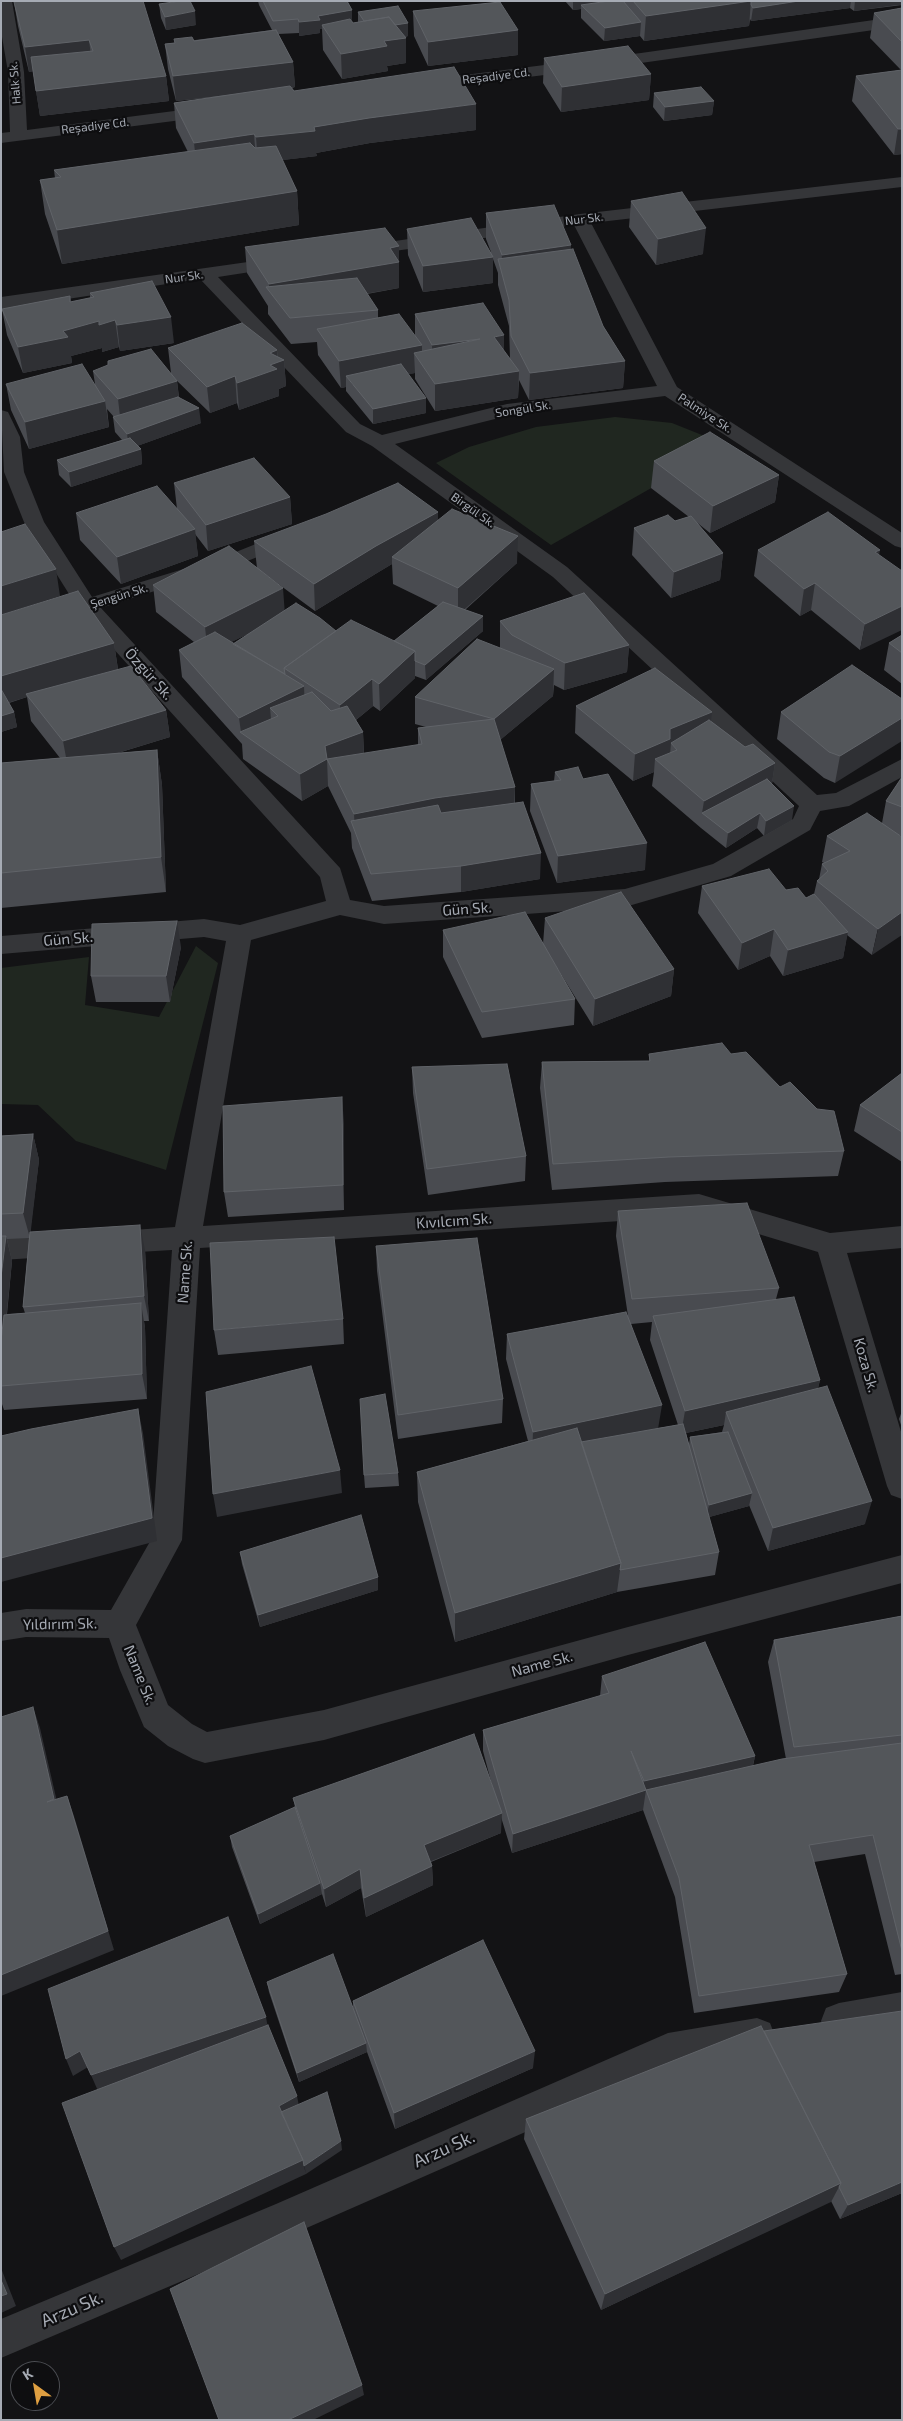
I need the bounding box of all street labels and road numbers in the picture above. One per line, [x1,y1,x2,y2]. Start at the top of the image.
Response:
street label: Halk Sk. [6,61,24,105]
street label: Reşadiye Cd. [461,65,531,87]
street label: Reşadiye Cd. [60,115,130,137]
street label: Nur Sk. [564,210,604,228]
street label: Nur Sk. [164,267,204,287]
street label: Palmiye Sk. [675,390,735,436]
street label: Songül Sk. [494,398,552,420]
street label: Birgül Sk. [448,490,498,530]
street label: Şengün Sk. [89,581,149,611]
street label: Özgür Sk. [121,644,177,704]
street label: Gün Sk. [442,898,492,920]
street label: Gün Sk. [43,928,93,950]
street label: Kıvılcım Sk. [416,1209,492,1233]
street label: Name Sk. [174,1240,196,1304]
street label: Koza Sk. [850,1336,882,1394]
street label: Yıldırım Sk. [23,1614,97,1634]
street label: Name Sk. [120,1642,160,1708]
street label: Name Sk. [509,1647,575,1681]
street label: Arzu Sk. [410,2126,478,2172]
street label: Arzu Sk. [38,2286,106,2332]

